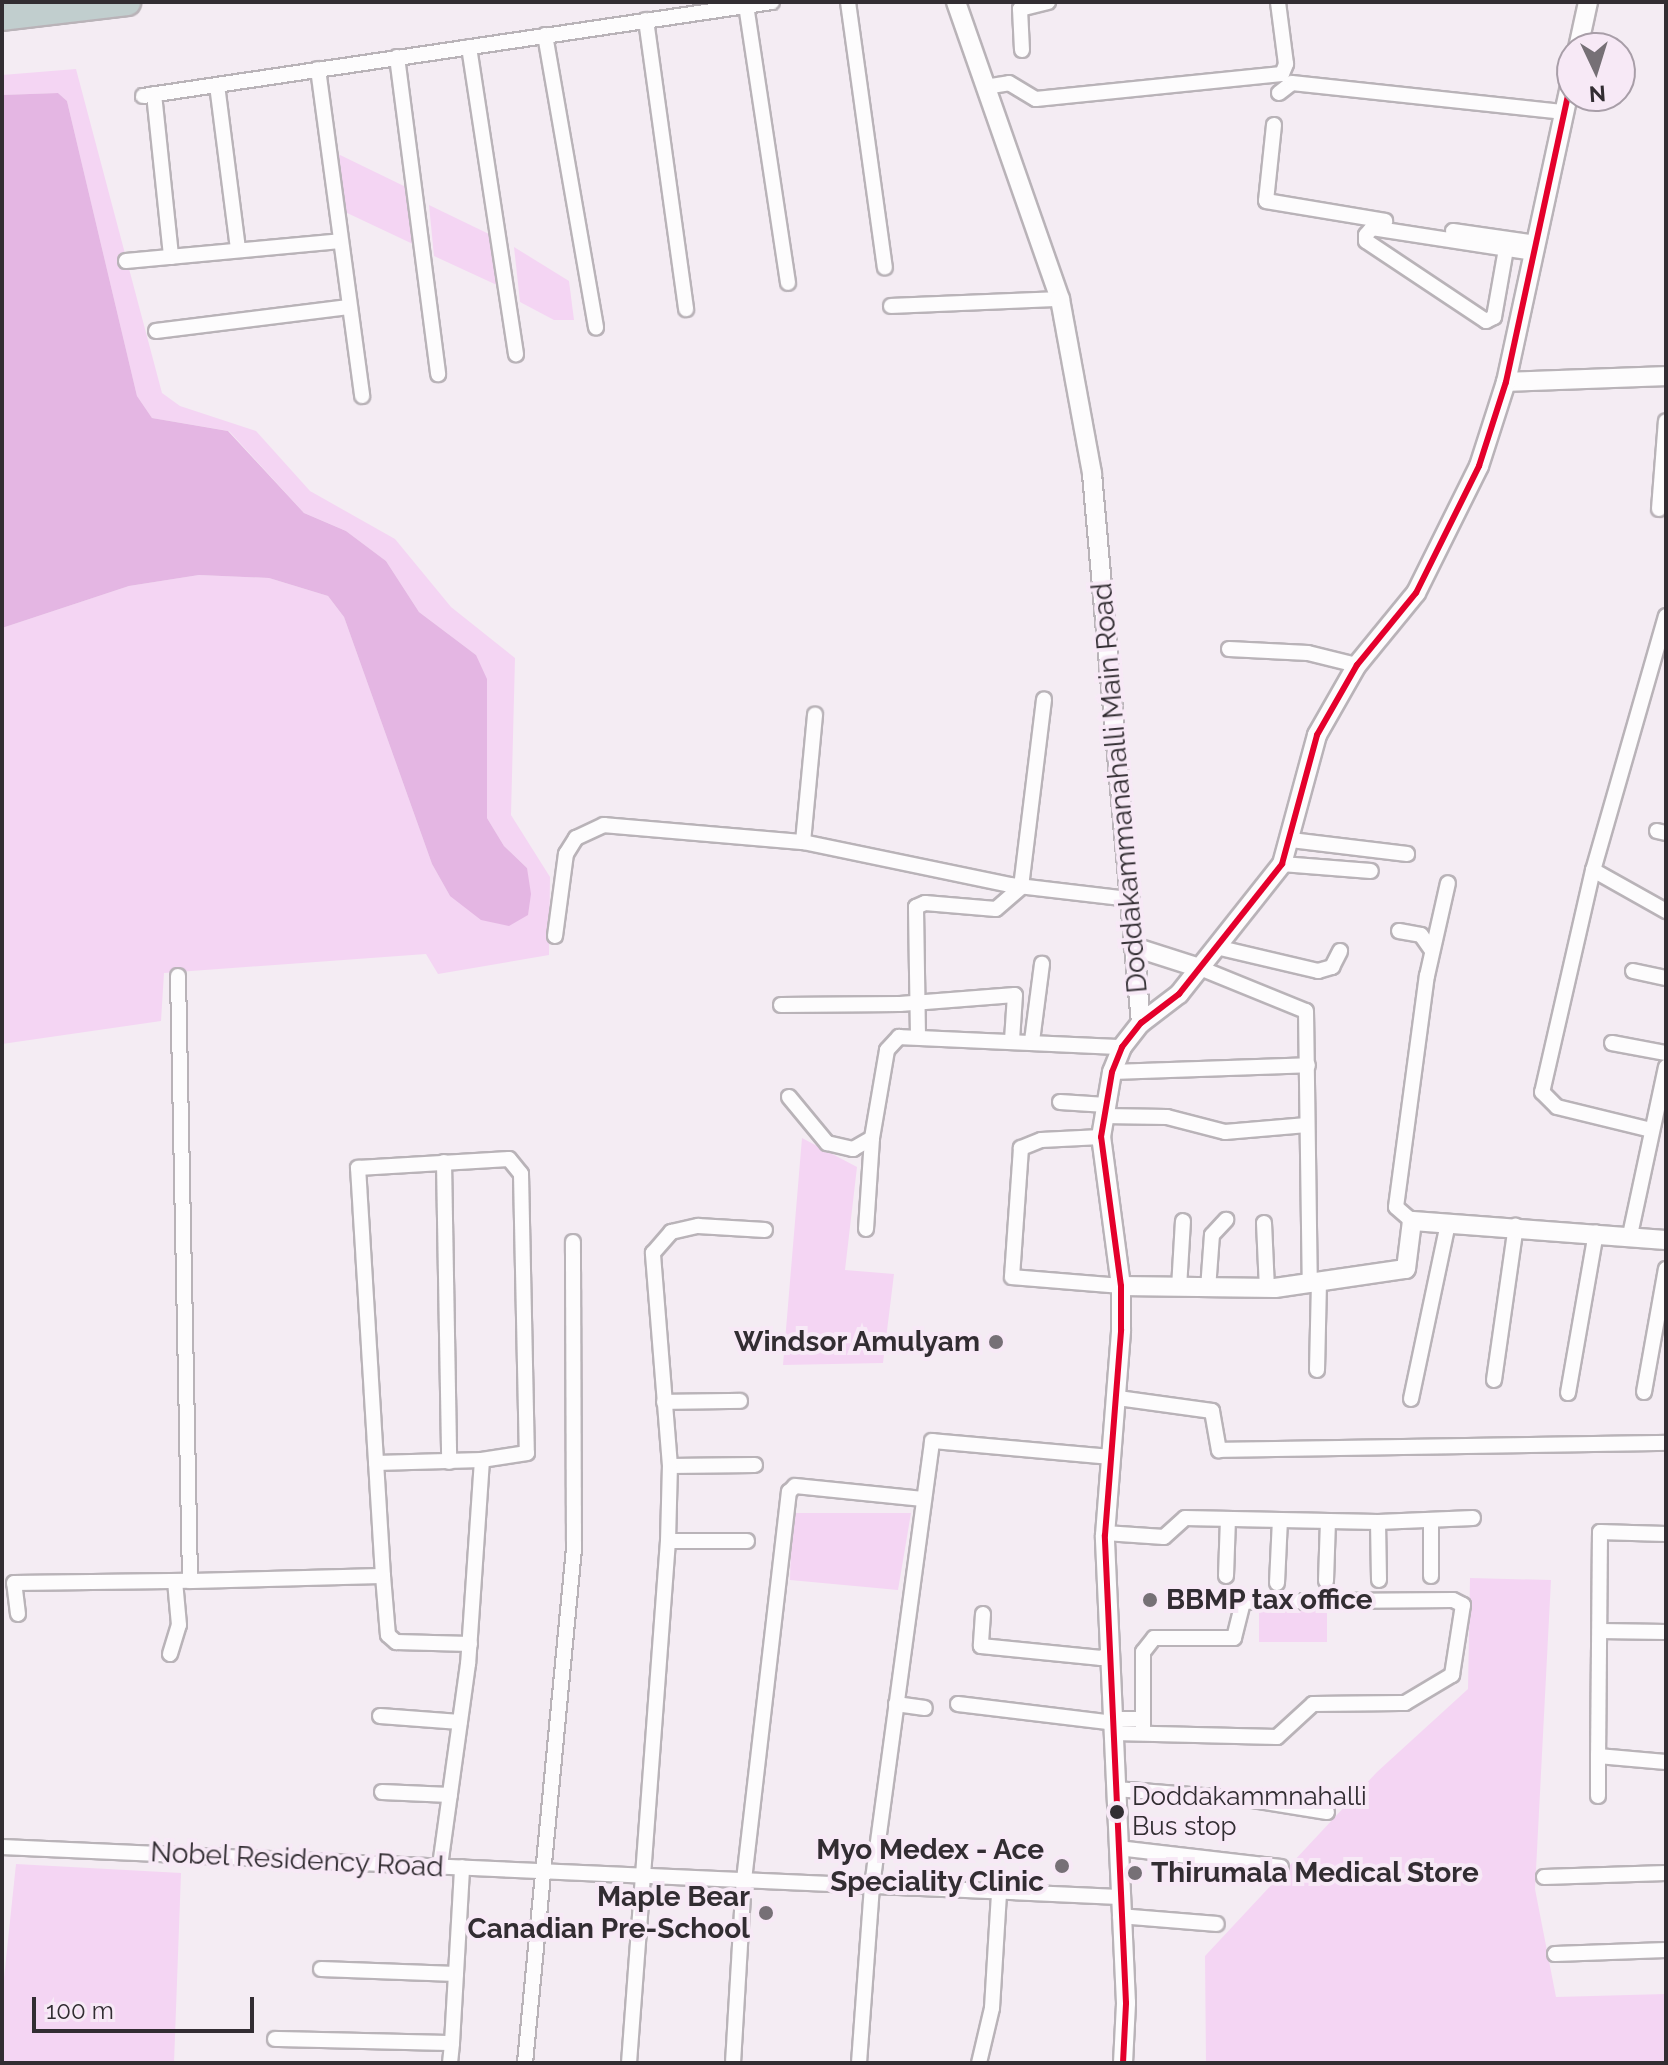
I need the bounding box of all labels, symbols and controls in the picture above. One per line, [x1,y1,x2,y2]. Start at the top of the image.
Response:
north arrow [1556,32,1636,112]
text: N [1588,80,1607,108]
street label: Doddakammanahalli Main Road [1085,582,1155,994]
place label: Windsor Amulyam [733,1325,980,1359]
marker: Windsor Amulyam [987,1333,1005,1351]
place label: BBMP tax office [1166,1583,1373,1617]
marker: BBMP tax office [1141,1591,1159,1609]
place label: Doddakammnahalli Bus stop [1132,1781,1367,1842]
marker: Doddakammnahalli Bus stop [1109,1804,1125,1820]
place label: Myo Medex - Ace Speciality Clinic [815,1833,1044,1899]
street label: Nobel Residency Road [149,1835,445,1885]
marker: Myo Medex - Ace Speciality Clinic [1051,1855,1073,1877]
place label: Thirumala Medical Store [1151,1856,1480,1890]
marker: Thirumala Medical Store [1126,1864,1144,1882]
place label: Maple Bear Canadian Pre-School [468,1880,750,1946]
marker: Maple Bear Canadian Pre-School [757,1904,775,1922]
scale bar [36,1981,258,2031]
text: 100 m [46,1996,114,2025]

